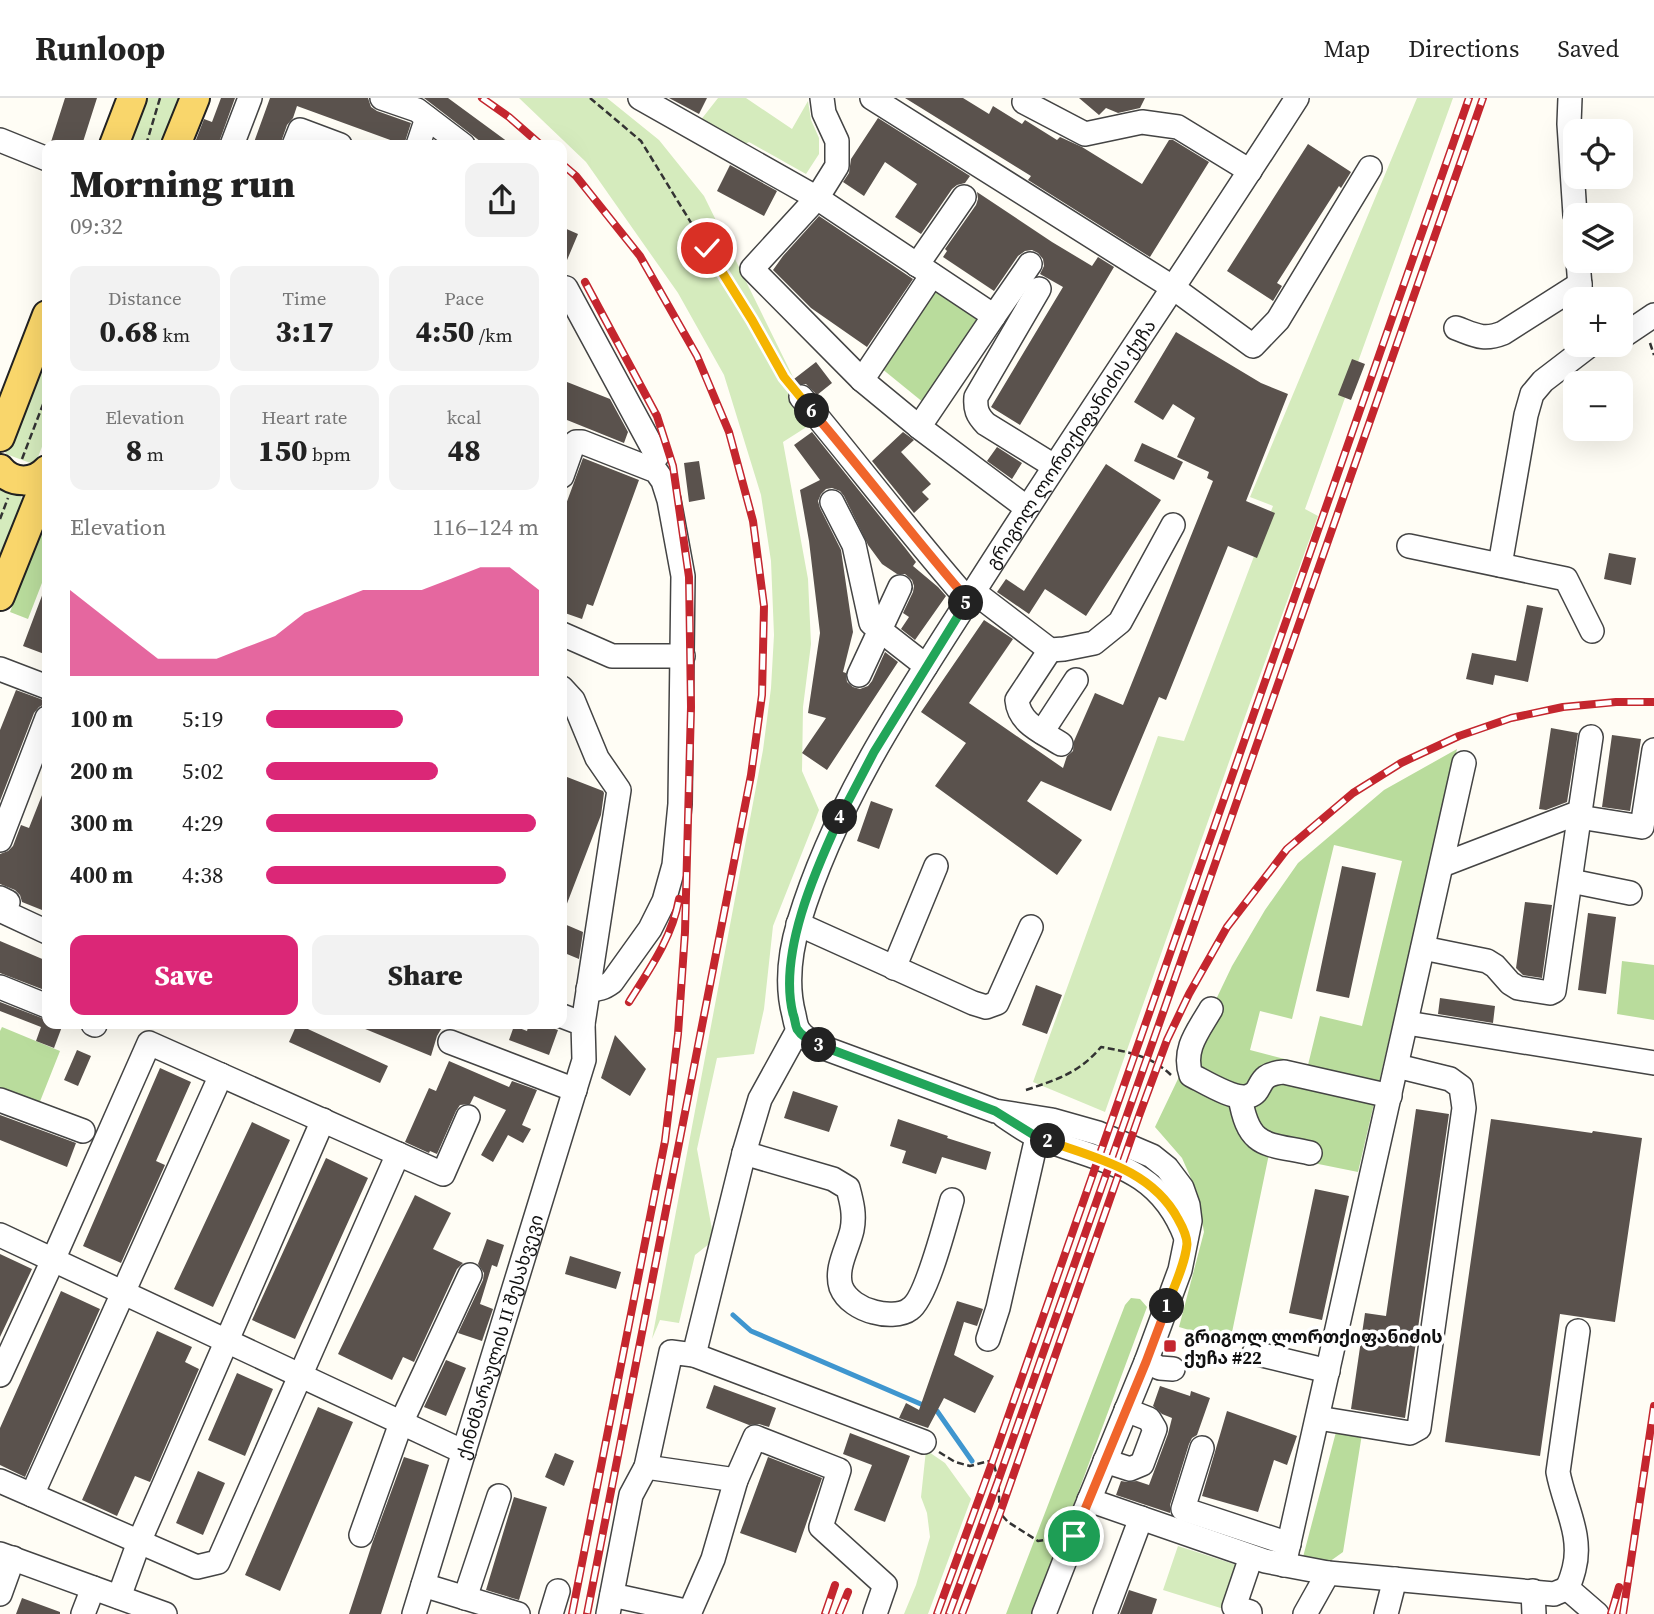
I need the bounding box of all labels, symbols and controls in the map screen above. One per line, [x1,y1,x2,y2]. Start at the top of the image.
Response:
text: Runloop [35,26,165,71]
text: Map [1323,32,1370,65]
text: Directions [1408,32,1519,65]
text: Saved [1557,32,1619,65]
map controls [1563,119,1633,441]
button: locate [1563,119,1633,189]
text: Morning run [70,158,295,210]
button: share [465,163,539,237]
button: layers [1563,203,1633,273]
text: 09:32 [70,210,123,242]
pin [677,218,737,278]
icon: check [688,229,726,267]
text: Distance [108,285,182,311]
text: Time [283,285,326,311]
text: Pace [444,285,484,311]
button: + [1563,287,1633,357]
text: 0.68 [100,311,158,352]
text: 3:17 [275,311,334,352]
text: 4:50 [416,311,474,352]
street label: გრიგოლ ლორთქიფანიძის ქუჩა [979,314,1161,573]
text: km [158,322,190,348]
text: /km [474,322,513,348]
button: − [1563,371,1633,441]
pin: 6 [794,394,830,428]
text: 6 [806,397,817,423]
text: Elevation [105,404,185,430]
text: Heart rate [261,404,348,430]
text: kcal [447,404,481,430]
text: 8 [126,430,142,471]
text: 150 [258,430,308,471]
text: 48 [448,430,481,471]
text: m [142,441,164,467]
text: bpm [308,441,351,467]
text: Elevation [70,511,166,543]
text: 116–124 m [432,511,539,543]
pin: 5 [948,586,984,620]
text: 5 [960,589,971,615]
text: 100 m [70,703,133,735]
text: 5:19 [182,703,223,735]
text: 200 m [70,755,133,787]
text: 5:02 [182,755,223,787]
pin: 4 [822,800,858,834]
text: 4 [834,803,845,829]
text: 300 m [70,807,133,839]
text: 4:29 [182,807,223,839]
text: 400 m [70,859,133,891]
text: 4:38 [182,859,223,891]
button: Save [70,935,298,1015]
button: Share [312,935,539,1015]
pin: 3 [802,1028,836,1062]
text: 3 [813,1031,824,1057]
pin: 2 [1030,1124,1066,1158]
text: 2 [1042,1127,1053,1153]
street label: ქინძმარაულის II შესახვევი [450,1211,548,1462]
pin: 1 [1150,1288,1184,1324]
text: 1 [1161,1292,1172,1318]
place label: გრიგოლ ლორთქიფანიძის ქუჩა #22 [1184,1324,1443,1370]
marker: გრიგოლ ლორთქიფანიძის ქუჩა #22 [1162,1338,1178,1354]
pin [1044,1506,1104,1566]
icon: arrive [1055,1517,1093,1555]

